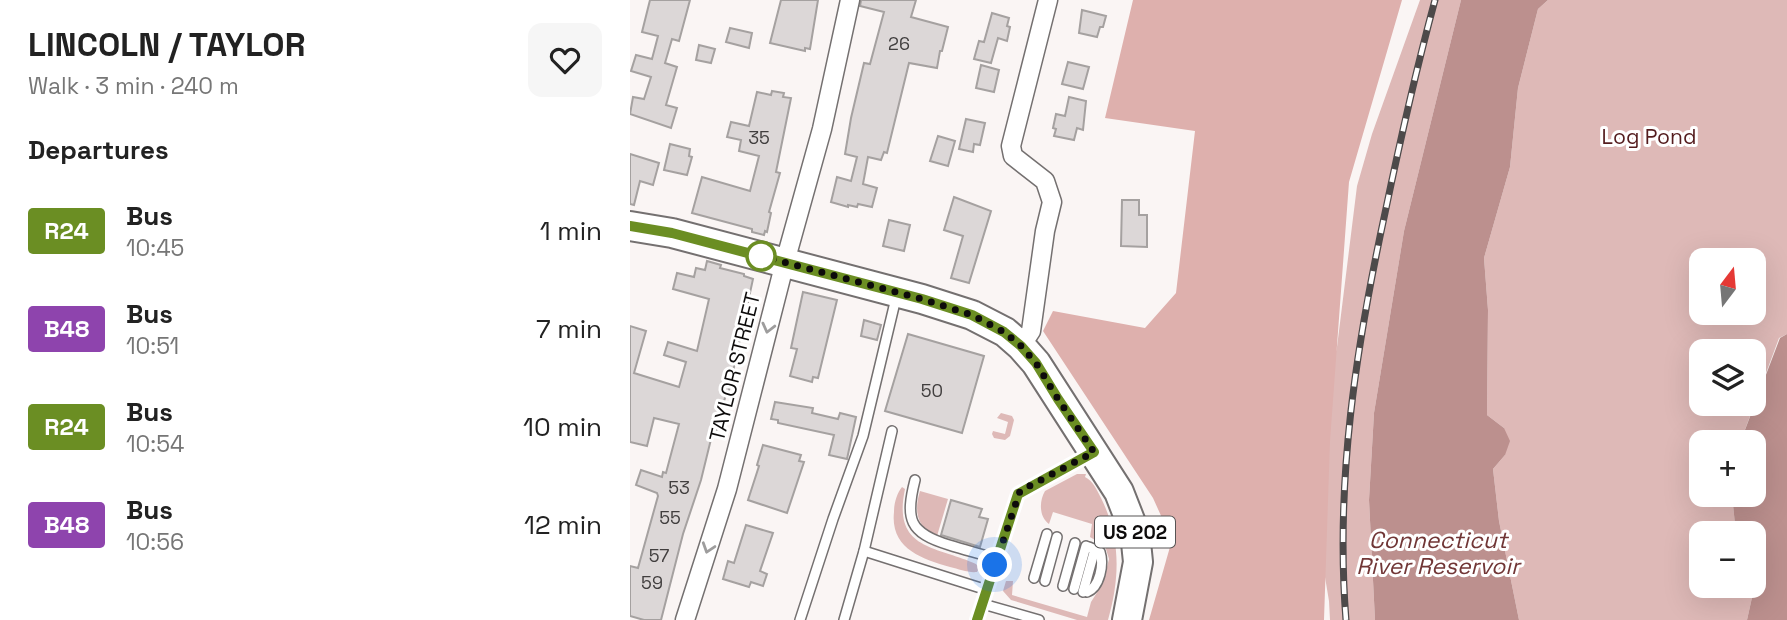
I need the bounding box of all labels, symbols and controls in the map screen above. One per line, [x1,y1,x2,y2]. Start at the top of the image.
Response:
button: heart [528,23,602,97]
text: LINCOLN / TAYLOR [28,24,306,66]
house number: 26 [888,32,910,55]
text: Walk · 3 min · 240 m [28,71,239,101]
park label: Log Pond [1602,123,1696,150]
house number: 35 [748,126,770,149]
text: Departures [28,133,169,167]
text: Bus [126,199,173,233]
text: 1 min [540,214,602,248]
text: R24 [44,215,89,246]
text: 10:45 [126,233,184,263]
unlabelled marker [746,241,776,271]
north arrow [1689,248,1766,326]
map controls [1689,248,1766,598]
street label: TAYLOR STREET [703,289,766,444]
text: Bus [126,297,173,331]
text: 7 min [536,312,602,346]
text: B48 [44,313,89,344]
one-way arrow [762,322,776,334]
text: 10:51 [126,331,179,361]
button: layers [1689,339,1766,416]
house number: 50 [921,379,943,402]
text: Bus [126,395,173,429]
text: 10 min [523,410,602,444]
text: R24 [44,411,89,442]
text: 10:54 [126,429,184,459]
button: + [1689,430,1766,507]
house number: 53 [668,476,690,499]
text: Bus [126,493,173,527]
house number: 55 [659,506,681,529]
text: 12 min [524,508,602,542]
text: B48 [44,509,89,540]
road number: US 202 [1095,516,1175,548]
button: − [1689,521,1766,598]
water label: Connecticut River Reservoir [1356,525,1522,581]
text: 10:56 [126,527,184,557]
one-way arrow [702,541,717,553]
house number: 57 [649,544,669,567]
your location [977,547,1012,582]
house number: 59 [641,571,663,594]

